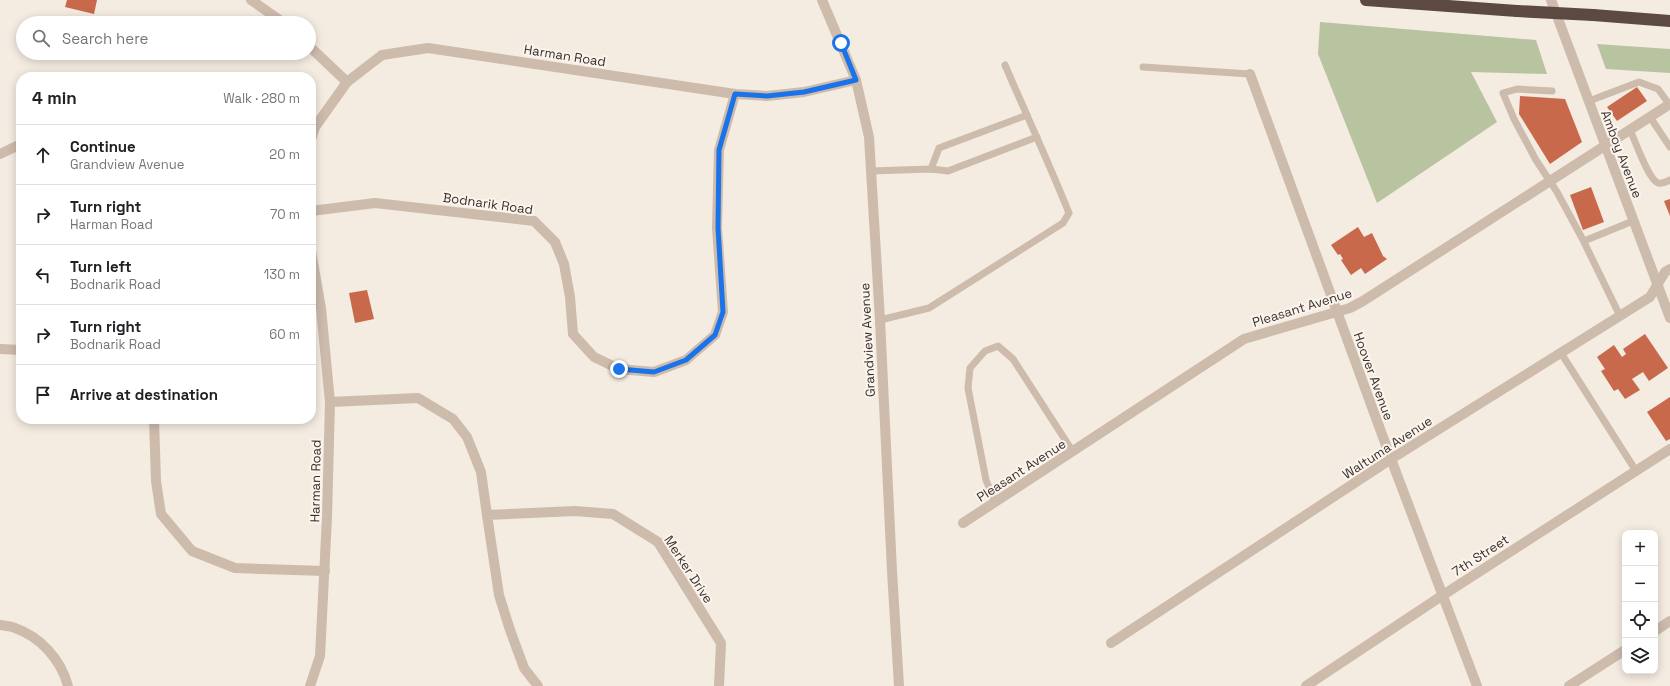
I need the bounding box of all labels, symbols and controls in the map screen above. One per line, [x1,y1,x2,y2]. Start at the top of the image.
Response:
search box [16,16,316,60]
icon: search [30,27,52,49]
text: Search here [62,29,148,48]
route start [832,34,850,52]
street label: Harman Road [523,41,607,70]
text: 4 min [32,87,77,109]
text: Walk · 280 m [223,90,300,107]
street label: Amboy Avenue [1597,108,1646,201]
text: Continue [70,137,136,156]
icon: ahead [32,144,54,166]
text: 20 m [269,146,300,163]
text: Grandview Avenue [70,156,184,173]
street label: Bodnarik Road [442,189,534,218]
text: Turn right [70,197,141,216]
icon: right [32,204,54,226]
text: 70 m [270,206,300,223]
text: Harman Road [70,216,153,233]
text: Turn left [70,257,132,276]
icon: left [32,264,54,286]
text: 130 m [264,266,300,283]
text: Bodnarik Road [70,276,161,293]
street label: Grandview Avenue [856,282,879,398]
street label: Pleasant Avenue [1250,284,1354,331]
text: Turn right [70,317,141,336]
icon: right [32,324,54,346]
text: 60 m [269,326,300,343]
street label: Hoover Avenue [1350,330,1397,423]
text: Bodnarik Road [70,336,161,353]
route end [610,360,628,378]
icon: arrive [32,384,54,406]
text: Arrive at destination [70,385,218,404]
street label: Waltuma Avenue [1339,412,1435,483]
street label: Pleasant Avenue [973,435,1069,506]
street label: Harman Road [306,439,325,523]
map controls [1622,530,1658,674]
button: + [1622,530,1658,566]
street label: 7th Street [1449,531,1512,580]
street label: Merker Drive [660,532,717,606]
button: − [1622,566,1658,602]
button: locate [1622,602,1658,638]
button: layers [1622,638,1658,674]

